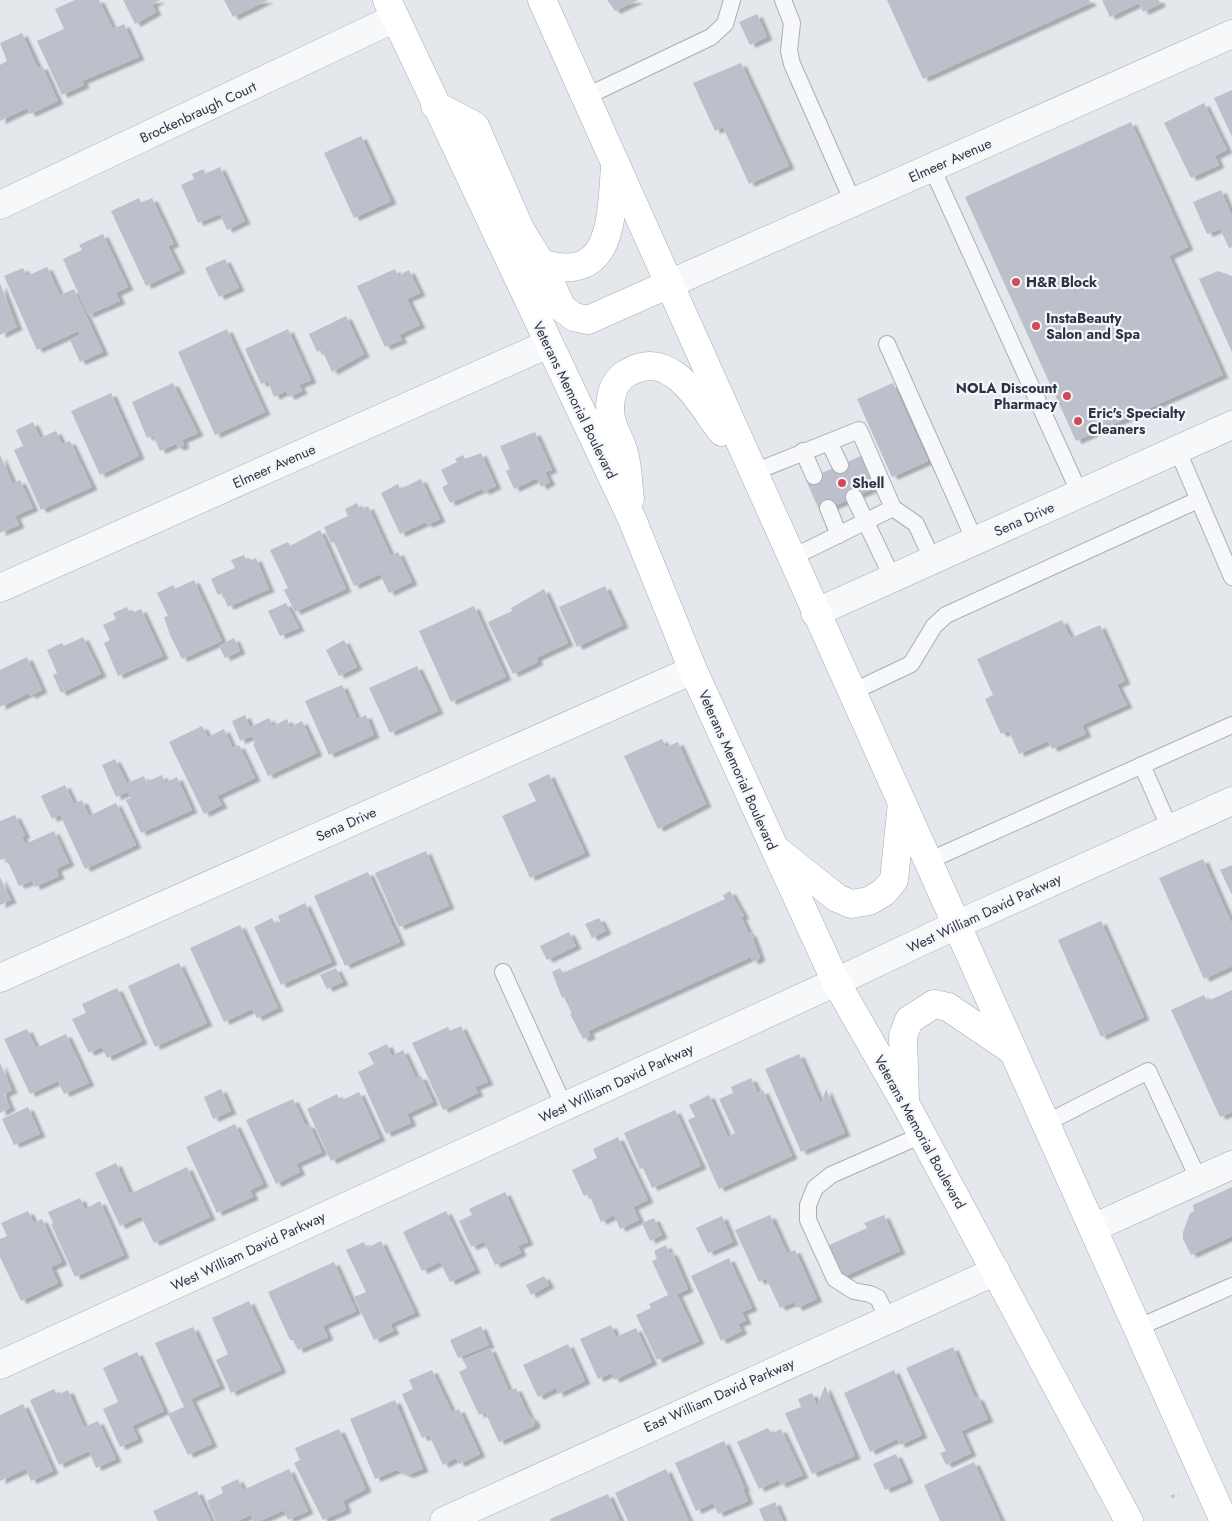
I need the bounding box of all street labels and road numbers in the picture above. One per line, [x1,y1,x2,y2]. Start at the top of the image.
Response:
street label: Brockenbraugh Court [136,76,260,148]
street label: Elmeer Avenue [905,133,995,187]
street label: Veterans Memorial Boulevard [528,318,622,482]
street label: Elmeer Avenue [229,439,319,493]
street label: Sena Drive [991,497,1057,541]
street label: Veterans Memorial Boulevard [694,687,782,853]
street label: Sena Drive [313,802,379,846]
street label: West William David Parkway [904,868,1065,958]
street label: West William David Parkway [536,1038,697,1128]
street label: Veterans Memorial Boulevard [869,1051,971,1213]
street label: West William David Parkway [168,1206,329,1296]
street label: East William David Parkway [641,1352,798,1437]

